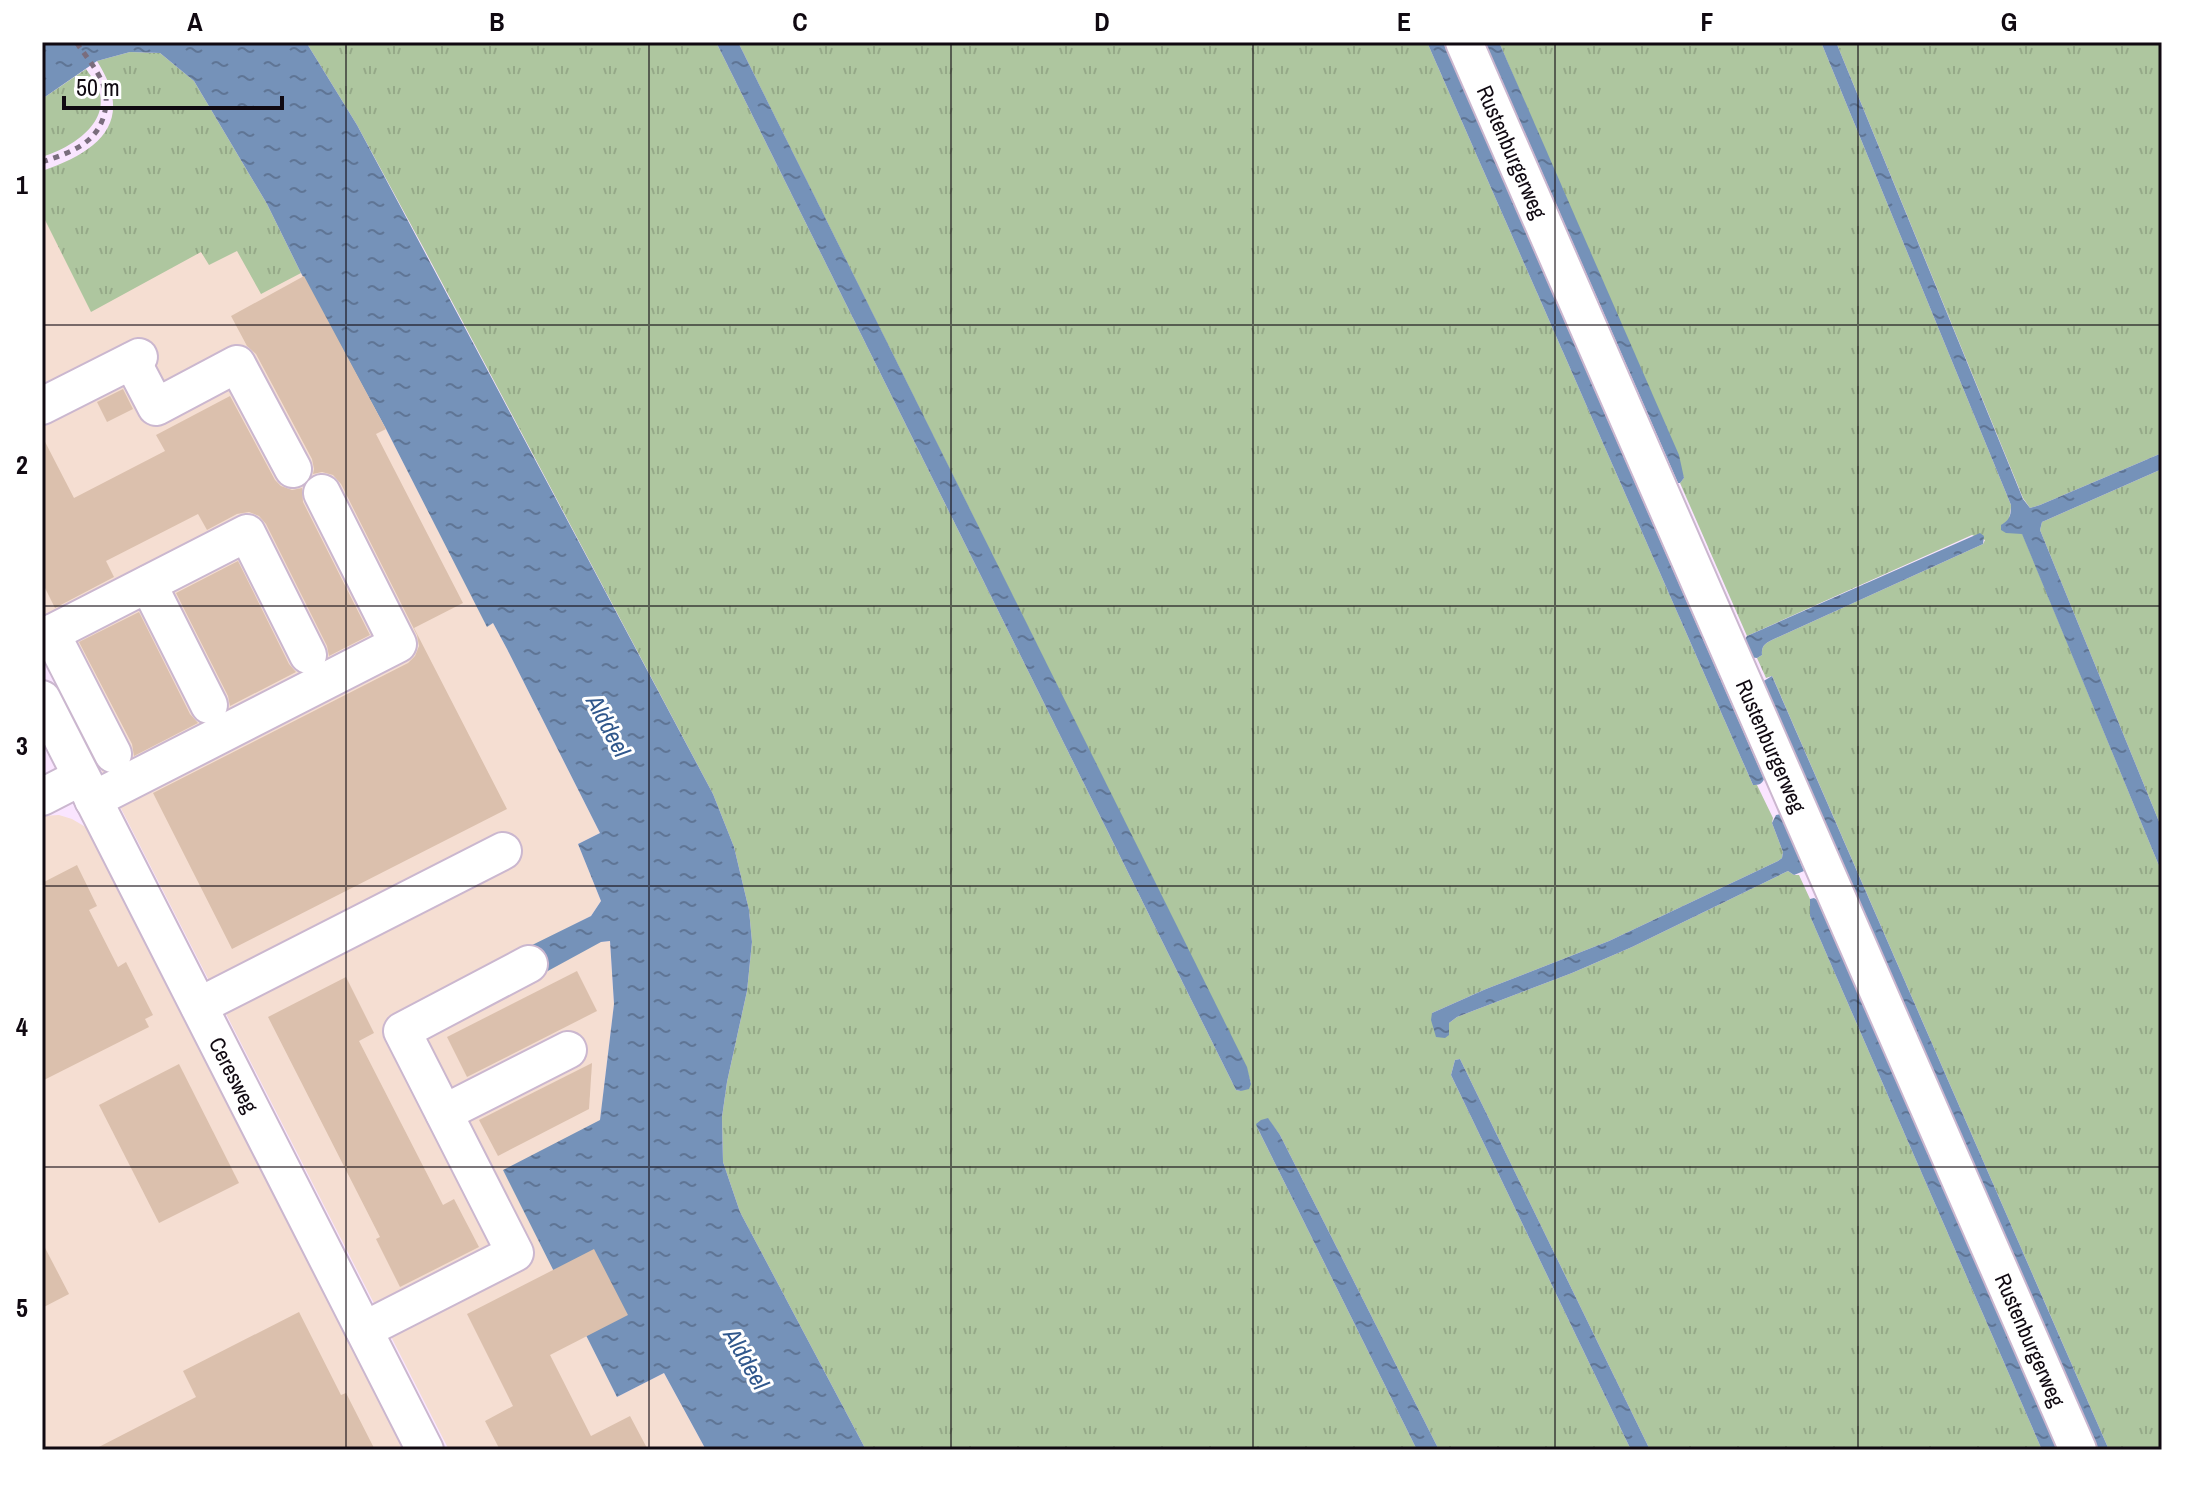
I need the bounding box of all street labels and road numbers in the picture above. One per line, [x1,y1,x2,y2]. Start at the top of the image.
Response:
street label: Rustenburgerweg [1470,81,1554,223]
street label: Rustenburgerweg [1729,675,1813,817]
street label: Ceresweg [202,1032,266,1118]
street label: Rustenburgerweg [1988,1269,2072,1411]

